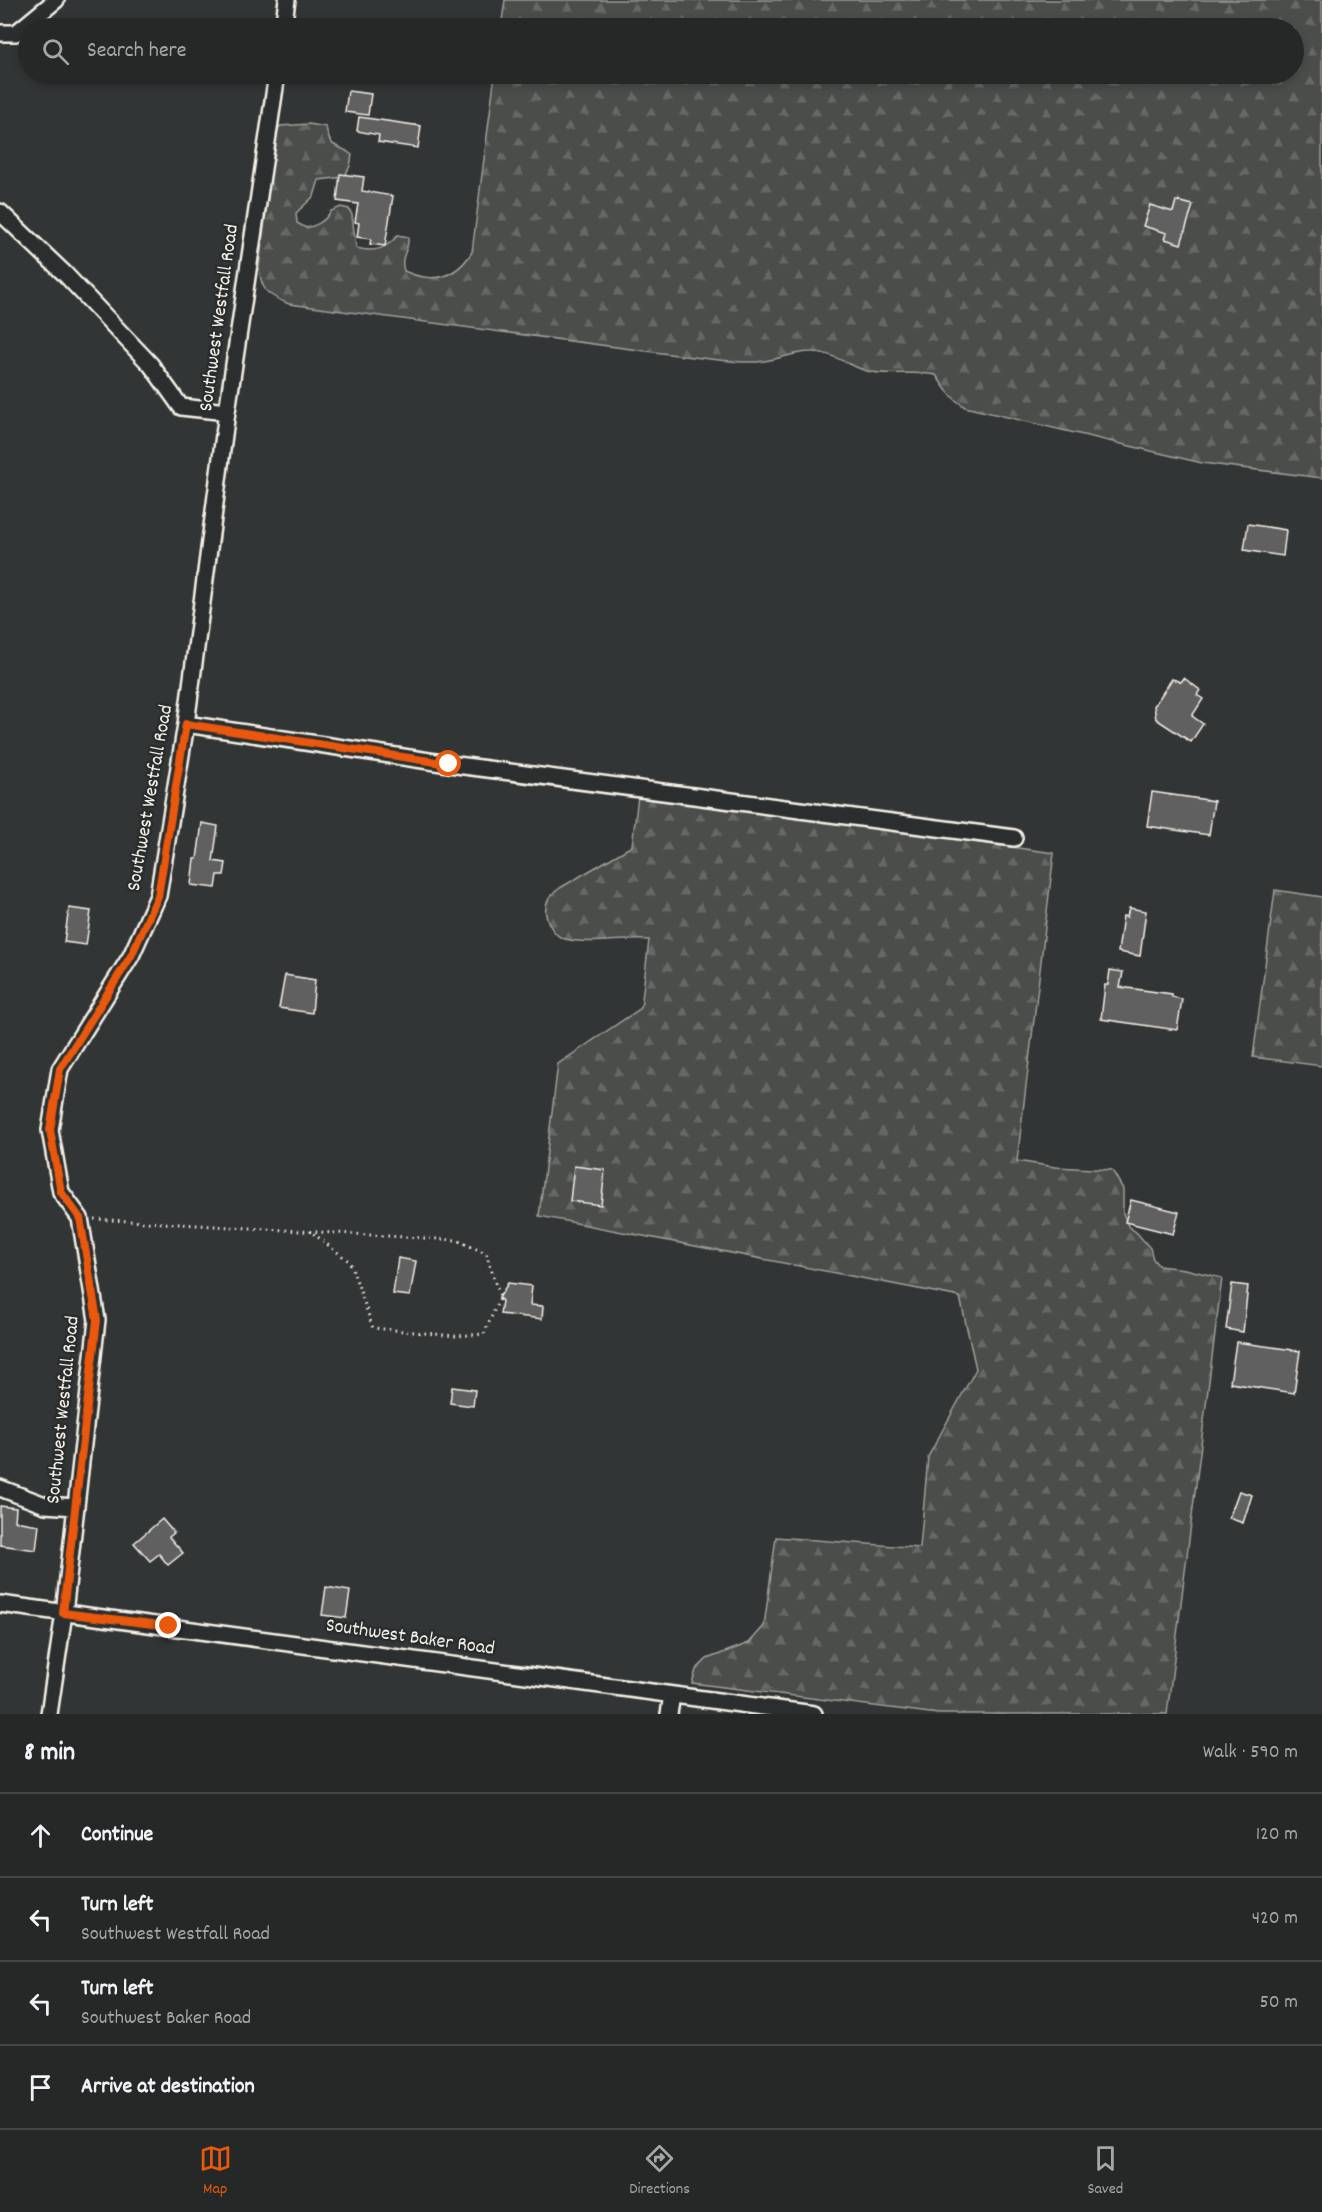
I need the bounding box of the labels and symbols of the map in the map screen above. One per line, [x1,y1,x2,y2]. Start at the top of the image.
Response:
street label: Southwest Westfall Road [193,222,247,414]
street label: Southwest Westfall Road [121,703,181,893]
route start [435,750,461,776]
street label: Southwest Westfall Road [40,1315,88,1505]
route end [155,1612,181,1638]
street label: Southwest Baker Road [324,1612,496,1664]

